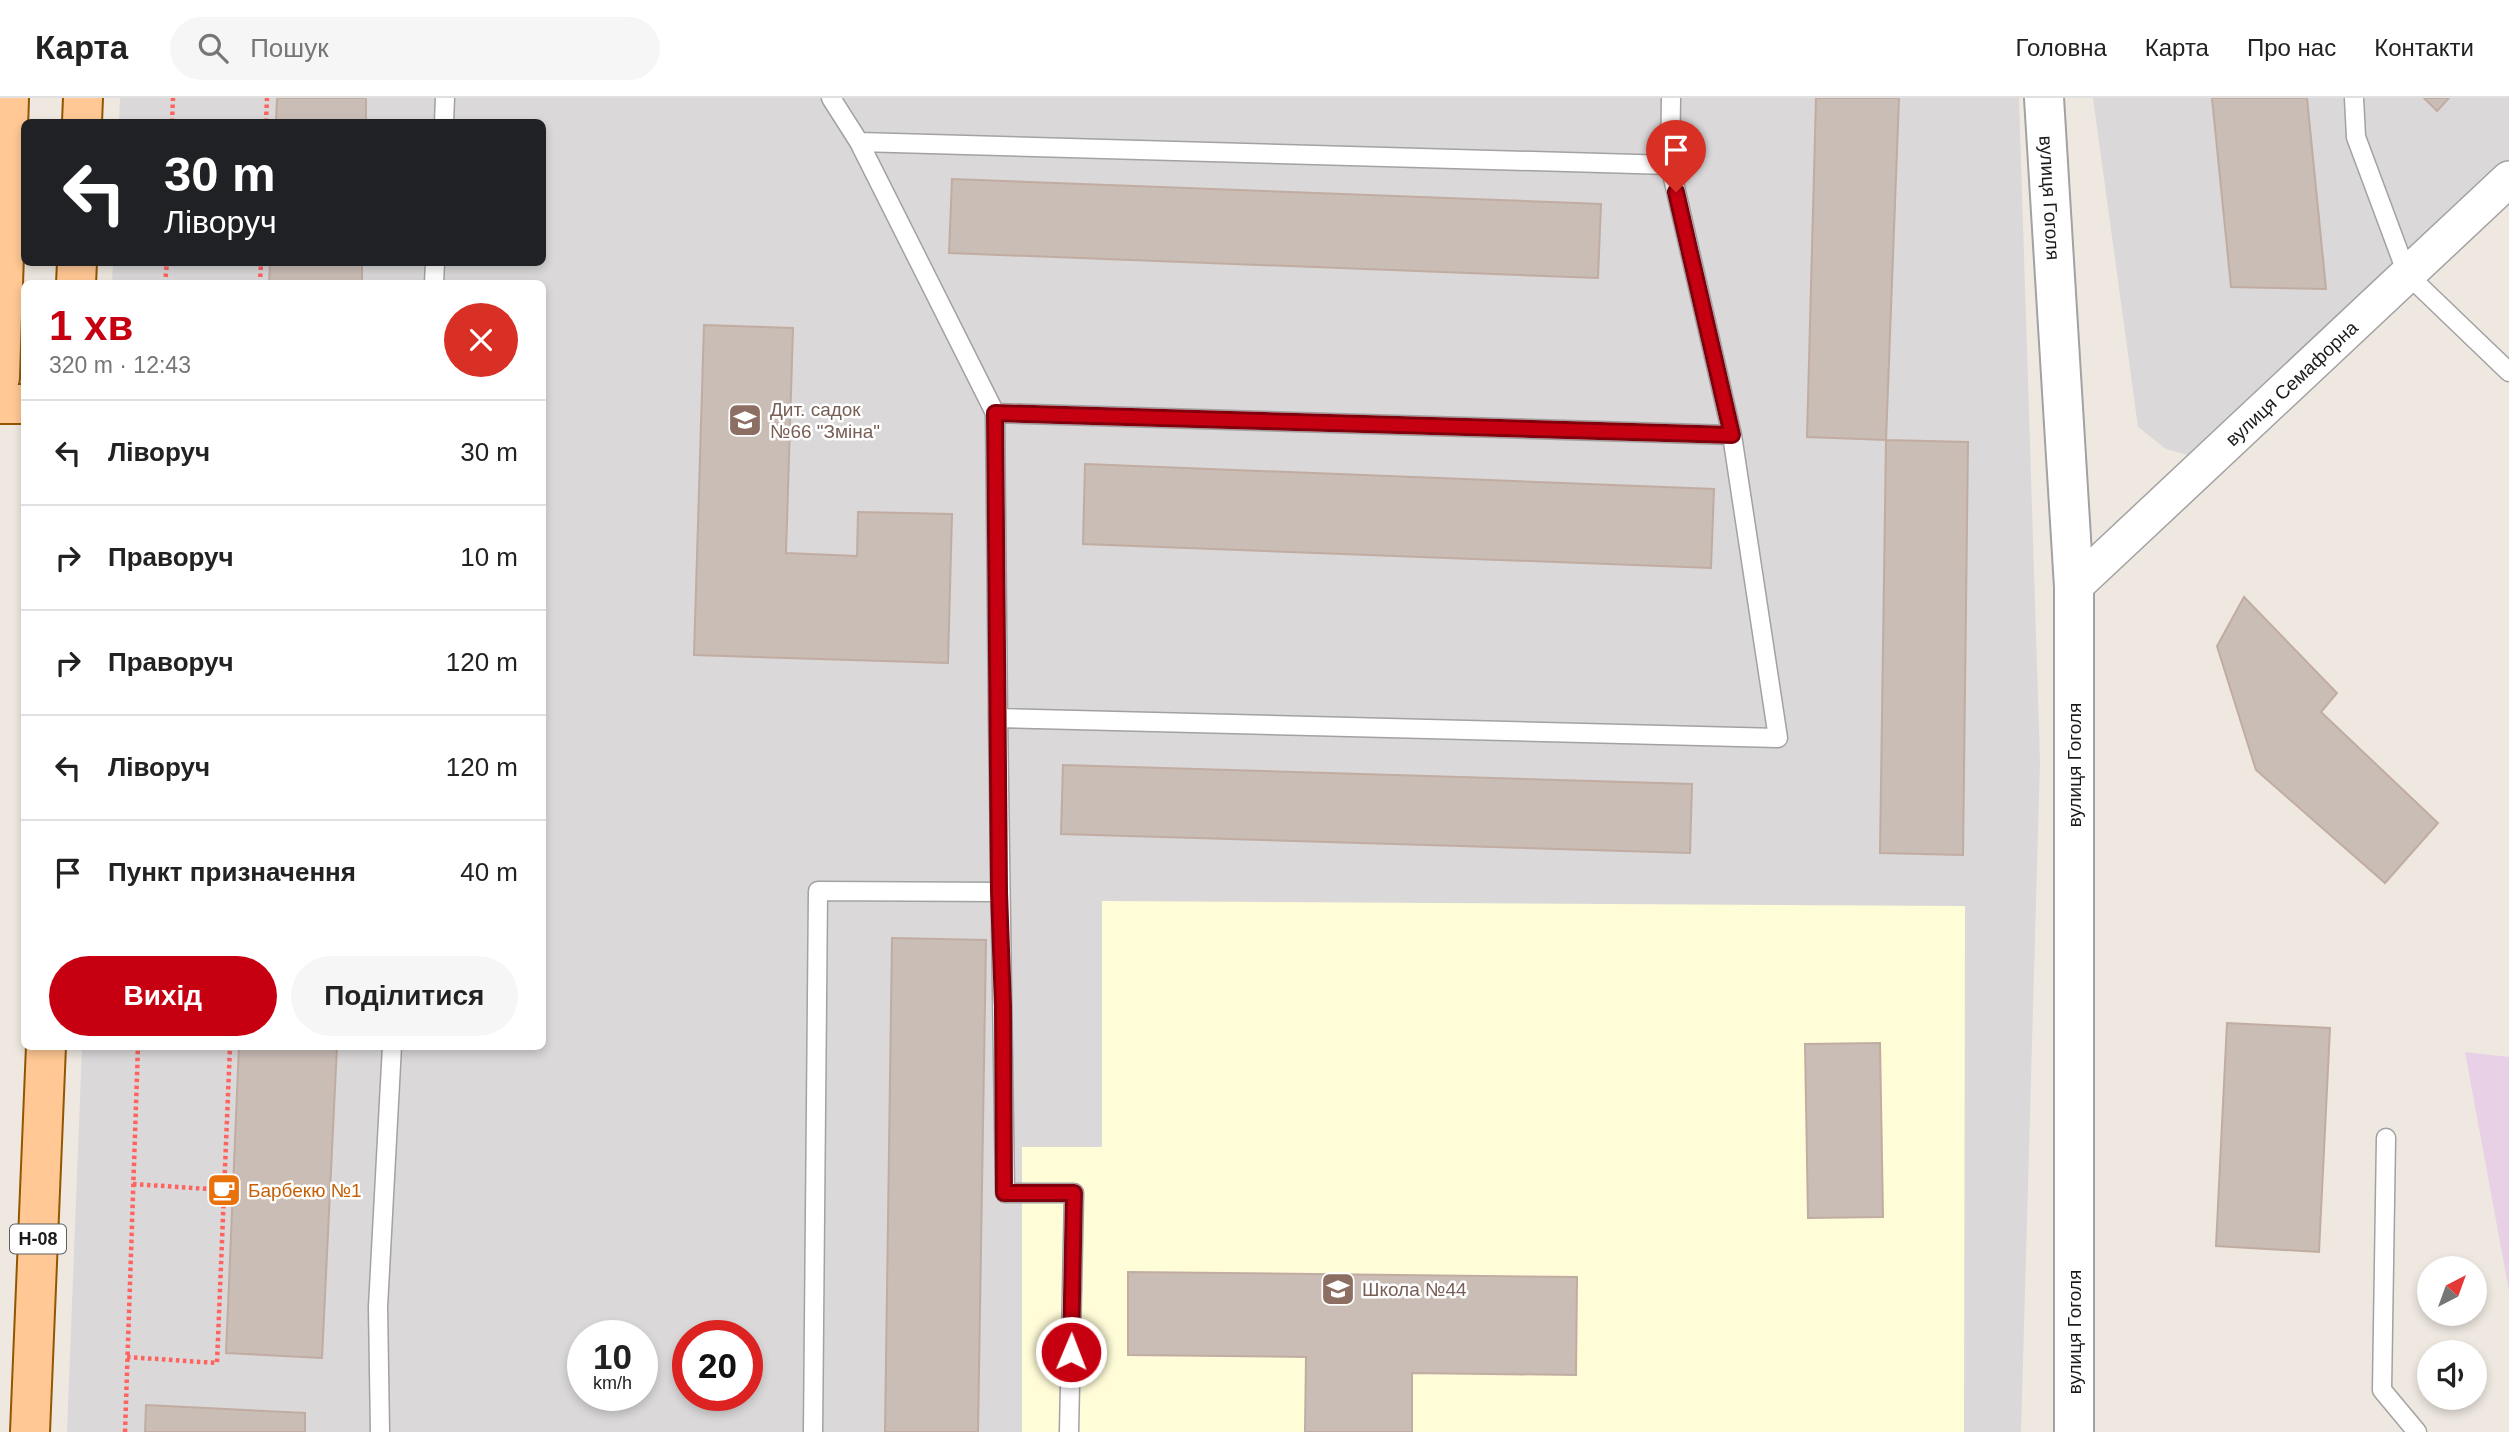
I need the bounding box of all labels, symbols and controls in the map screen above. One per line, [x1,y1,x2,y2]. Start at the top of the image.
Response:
search box [170,17,660,80]
text: Карта [35,29,128,66]
icon: search [194,29,232,67]
text: Пошук [250,33,329,63]
text: Головна [2016,34,2107,61]
text: Карта [2145,34,2209,61]
text: Про нас [2247,34,2336,61]
text: Контакти [2374,34,2474,61]
pin [1646,120,1706,192]
icon: arrive [1657,131,1695,169]
street label: вулиця Гоголя [2036,135,2064,261]
icon: left [49,147,140,238]
text: 30 m [164,147,276,201]
text: Ліворуч [164,204,277,240]
text: 1 хв [49,302,133,349]
button: close [444,303,518,377]
street label: вулиця Семафорна [2221,316,2362,450]
text: 320 m · 12:43 [49,352,191,378]
place label: Дит. садок №66 "Зміна" [770,399,880,442]
school or university icon: Дит. садок №66 "Зміна" [726,401,764,439]
icon: left [49,434,87,472]
text: Ліворуч [108,437,210,467]
text: 30 m [460,437,518,467]
icon: right [49,539,87,577]
text: Праворуч [108,542,234,572]
text: 10 m [460,542,518,572]
icon: right [49,644,87,682]
text: Праворуч [108,647,234,677]
text: 120 m [446,647,518,677]
street label: вулиця Гоголя [2064,703,2085,827]
icon: left [49,749,87,787]
text: Ліворуч [108,752,210,782]
text: 120 m [446,752,518,782]
icon: arrive [49,854,87,892]
text: Пункт призначення [108,857,356,887]
text: 40 m [460,857,518,887]
button: Вихід [49,956,277,1036]
button: Поділитися [291,956,518,1036]
cafe icon: Барбекю №1 [205,1171,243,1209]
place label: Барбекю №1 [248,1180,362,1201]
road number: Н-08 [10,1224,66,1254]
north arrow [2417,1256,2487,1326]
map controls [2417,1256,2487,1410]
school or university icon: Школа №44 [1319,1270,1357,1308]
street label: вулиця Гоголя [2064,1270,2085,1394]
place label: Школа №44 [1362,1279,1467,1300]
position arrow [1034,1315,1108,1389]
speed limit sign: 20 [672,1320,763,1411]
text: 10 [593,1337,632,1376]
button: sound [2417,1340,2487,1410]
text: km/h [593,1373,632,1393]

